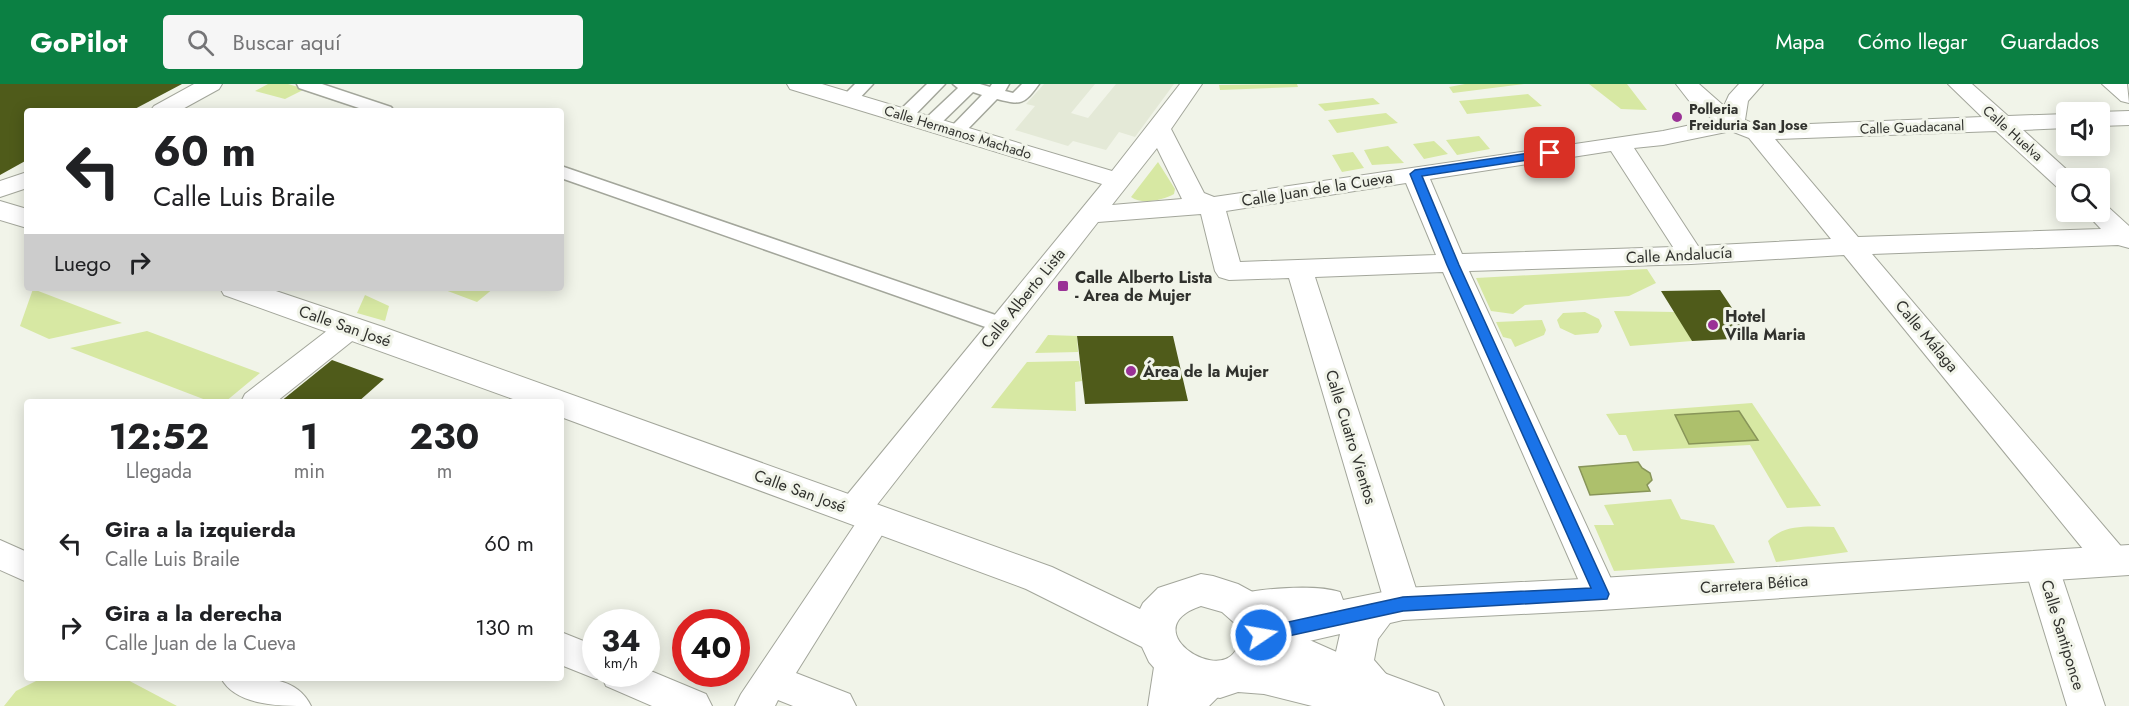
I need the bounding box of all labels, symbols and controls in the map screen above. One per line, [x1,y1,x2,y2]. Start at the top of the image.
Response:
search box [163,15,583,69]
text: GoPilot [30,22,127,63]
icon: search [184,26,217,59]
text: Buscar aquí [232,26,341,58]
text: Mapa [1775,27,1825,57]
text: Cómo llegar [1858,27,1967,57]
text: Guardados [2000,27,2099,57]
place label: Polleria Freiduria San Jose [1689,99,1808,135]
street label: Calle Hermanos Machado [882,100,1034,164]
street label: Calle Huelva [1978,101,2048,165]
map controls [2056,102,2110,222]
button: sound [2056,102,2110,156]
marker: Polleria Freiduria San Jose [1670,110,1684,124]
street label: Calle Guadacanal [1859,115,1965,139]
text: 60 m [153,121,256,182]
pin [1524,127,1575,178]
icon: left [54,132,132,210]
icon: arrive [1533,136,1566,169]
street label: Calle Juan de la Cueva [1240,166,1394,212]
button: search [2056,168,2110,222]
text: Calle Luis Braile [153,177,335,216]
street label: Calle Andalucía [1625,241,1733,269]
street label: Calle Alberto Lista [975,243,1071,353]
icon: right [123,246,156,279]
text: Luego [54,247,111,279]
place label: Calle Alberto Lista - Area de Mujer [1075,266,1212,307]
marker: Calle Alberto Lista - Area de Mujer [1056,279,1070,293]
street label: Calle Málaga [1890,295,1964,377]
street label: Calle San José [296,300,394,352]
place label: Hotel Villa Maria [1724,305,1806,346]
marker: Hotel Villa Maria [1706,318,1720,332]
place label: Área de la Mujer [1142,360,1269,383]
marker: Área de la Mujer [1124,364,1138,378]
street label: Calle Cuatro Vientos [1320,367,1382,507]
text: 12:52 [109,410,209,462]
text: 1 [300,410,318,462]
text: 230 [410,410,479,462]
text: Llegada [126,457,192,486]
text: min [294,457,325,486]
text: m [437,457,452,486]
street label: Calle San José [751,464,849,518]
text: Gira a la izquierda [105,513,296,545]
icon: left [54,527,87,560]
text: 60 m [484,527,534,559]
text: Calle Luis Braile [105,545,240,574]
street label: Carretera Bética [1699,569,1809,599]
street label: Calle Santiponce [2035,577,2091,693]
text: Gira a la derecha [105,597,282,629]
position arrow [1229,603,1293,667]
speed limit sign: 40 [672,609,750,687]
icon: right [54,611,87,644]
text: 130 m [475,611,534,643]
text: 34 [601,619,641,662]
text: Calle Juan de la Cueva [105,629,296,658]
text: km/h [604,652,638,674]

